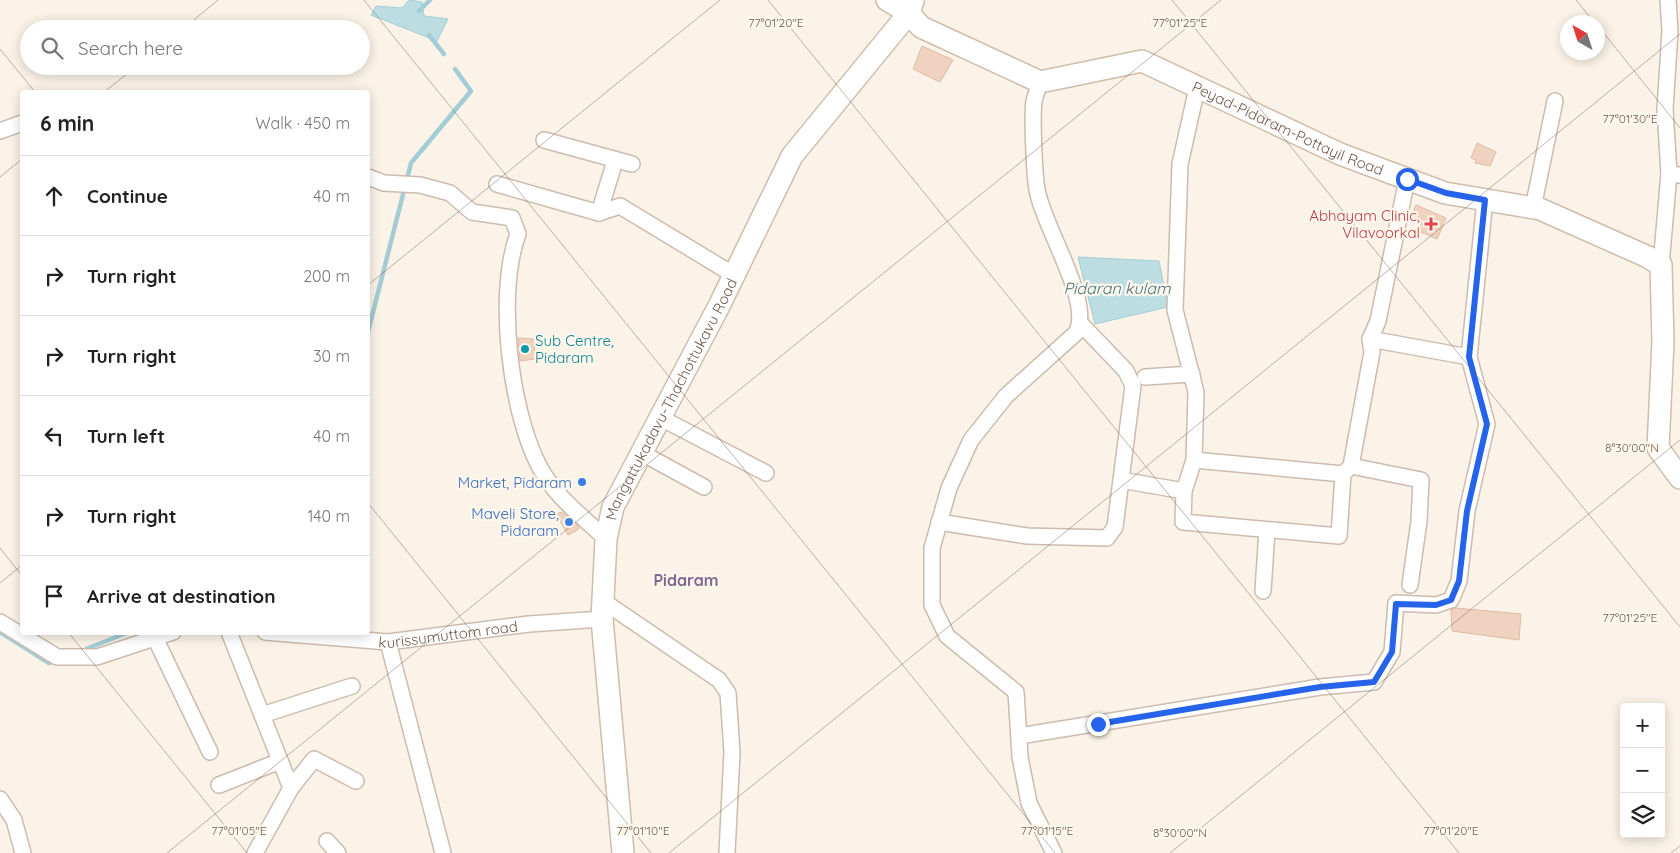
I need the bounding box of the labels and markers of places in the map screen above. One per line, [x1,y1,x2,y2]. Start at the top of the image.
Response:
place label: Abhayam Clinic, Vilavoorkal [1309,206,1420,242]
marker: Abhayam Clinic, Vilavoorkal [1424,217,1438,231]
place label: Sub Centre, Pidaram [535,331,614,367]
marker: Sub Centre, Pidaram [519,343,531,355]
place label: Market, Pidaram [458,473,572,492]
marker: Market, Pidaram [576,476,588,488]
place label: Maveli Store, Pidaram [471,504,559,540]
marker: Maveli Store, Pidaram [563,516,575,528]

